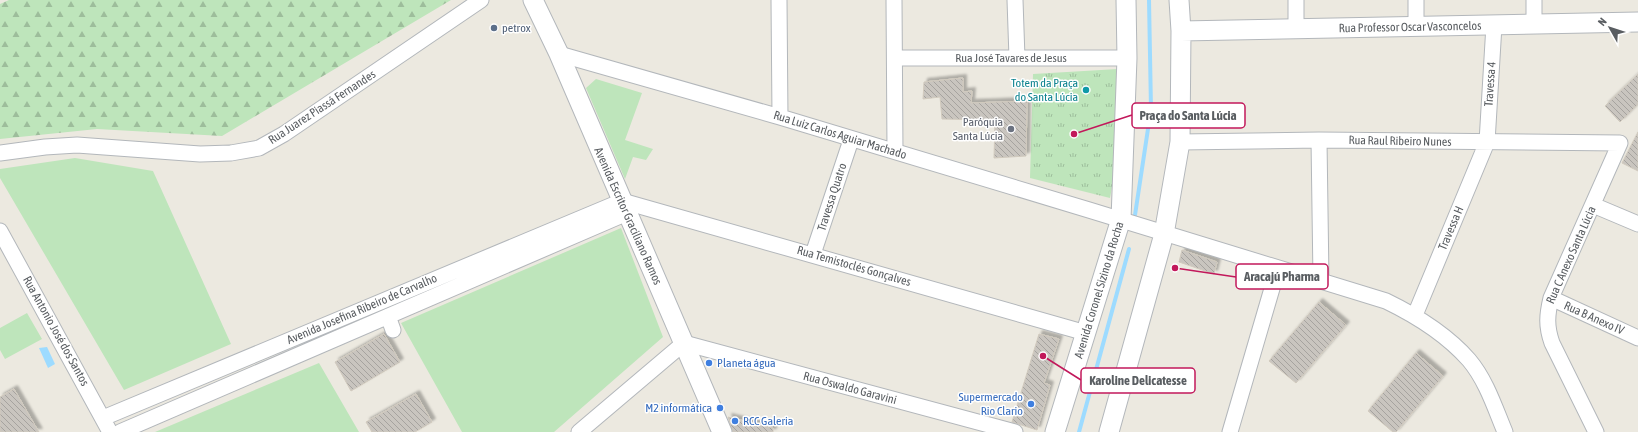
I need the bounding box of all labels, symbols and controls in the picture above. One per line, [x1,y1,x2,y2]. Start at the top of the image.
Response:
north arrow [1590,8,1630,48]
text: N [1596,15,1609,28]
street label: Rua Professor Oscar Vasconcelos [1339,19,1481,35]
place label: petrox [502,21,531,35]
marker: petrox [489,23,499,33]
street label: Rua José Tavares de Jesus [955,51,1067,65]
street label: Travessa 4 [1481,61,1499,107]
street label: Rua Juarez Piassá Fernandes [266,67,378,147]
place label: Totem da Praça do Santa Lúcia [1011,76,1078,104]
marker: Totem da Praça do Santa Lúcia [1081,85,1091,95]
callout: Praça do Santa Lúcia [1132,103,1245,128]
street label: Rua Luiz Carlos Aguiar Machado [772,108,909,162]
text: Praça do Santa Lúcia [1139,108,1237,123]
place label: Paróquia Santa Lúcia [953,115,1003,143]
marker: Paróquia Santa Lúcia [1006,124,1016,134]
street label: Rua Raul Ribeiro Nunes [1348,133,1452,149]
street label: Avenida Escritor Graciliano Ramos [591,145,665,287]
street label: Travessa Quatro [814,161,850,233]
street label: Travessa H [1435,204,1467,252]
street label: Rua C Anexo Santa Lúcia [1543,204,1599,306]
street label: Avenida Coronel Sizino da Rocha [1071,220,1127,360]
street label: Rua Temistoclés Gonçalves [795,243,913,289]
callout: Aracajú Pharma [1236,264,1328,289]
text: Aracajú Pharma [1243,269,1320,284]
street label: Avenida Josefina Ribeiro de Carvalho [285,271,440,347]
street label: Rua Antonio José dos Santos [20,274,92,388]
street label: Rua B Anexo IV [1562,299,1626,338]
place label: Planeta água [717,356,776,370]
marker: Planeta água [704,358,714,368]
callout: Karoline Delicatesse [1081,368,1195,393]
street label: Rua Oswaldo Garavini [802,369,898,407]
text: Karoline Delicatesse [1089,373,1187,388]
place label: Supermercado Rio Clario [959,390,1023,418]
marker: Supermercado Rio Clario [1026,399,1036,409]
place label: M2 informática [645,401,712,415]
marker: M2 informática [715,403,725,413]
place label: RCC Galeria [743,414,793,428]
marker: RCC Galeria [730,416,740,426]

